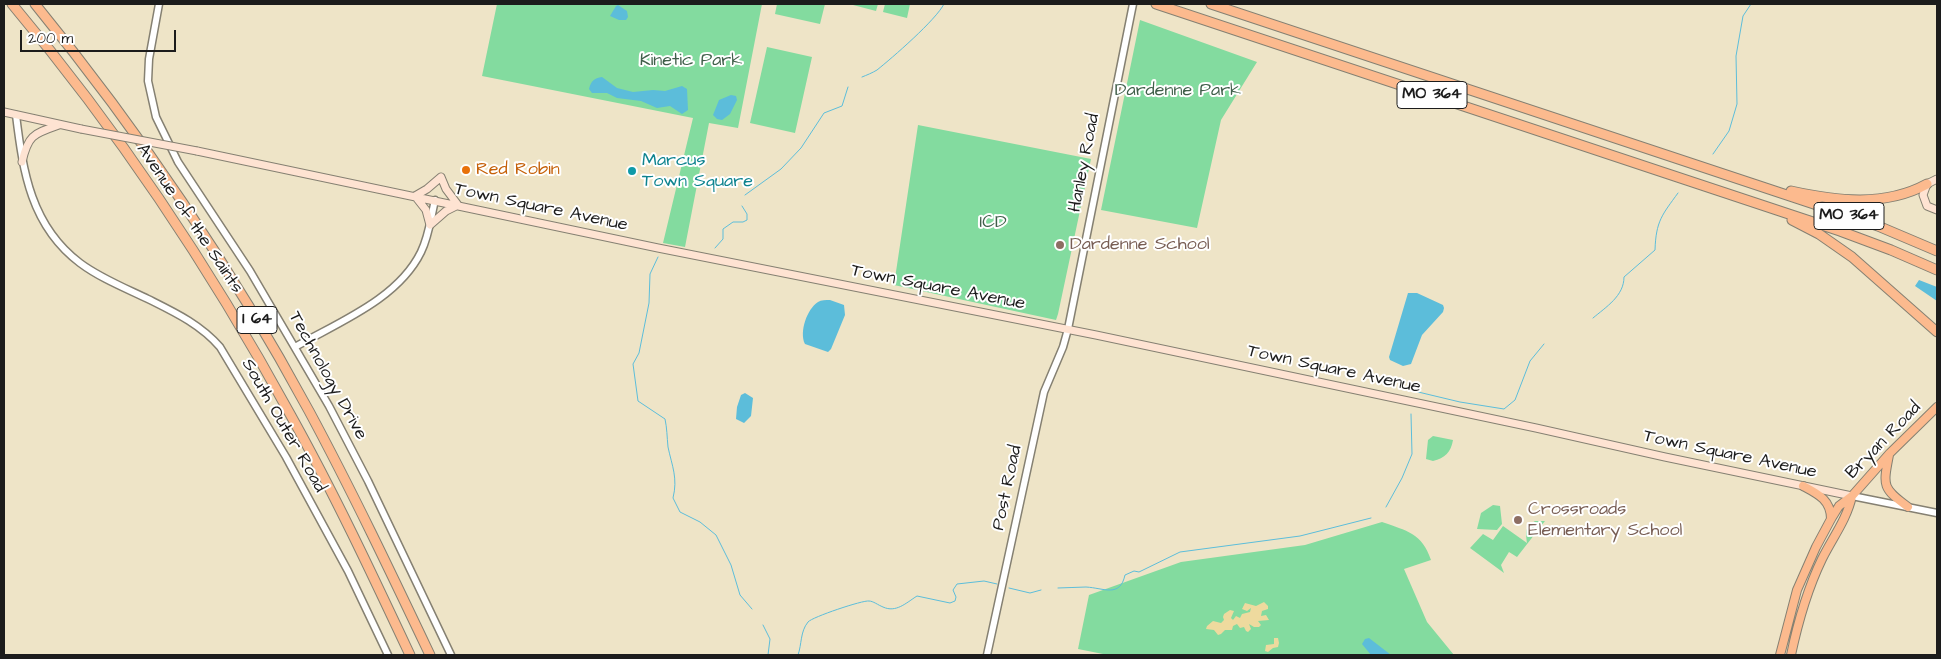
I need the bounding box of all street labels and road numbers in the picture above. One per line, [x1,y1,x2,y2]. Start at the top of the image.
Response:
road number: MO 364 [1397,82,1467,108]
street label: Hanley Road [1065,112,1105,214]
street label: Avenue of the Saints [131,140,247,298]
street label: Town Square Avenue [452,179,630,237]
road number: MO 364 [1814,202,1884,230]
street label: Town Square Avenue [849,261,1027,315]
road number: I 64 [237,306,277,334]
street label: Technology Drive [283,308,371,444]
street label: Town Square Avenue [1245,341,1423,399]
street label: South Outer Road [236,355,330,497]
street label: Bryan Road [1842,398,1926,484]
street label: Town Square Avenue [1641,426,1819,484]
street label: Post Road [988,443,1028,533]

